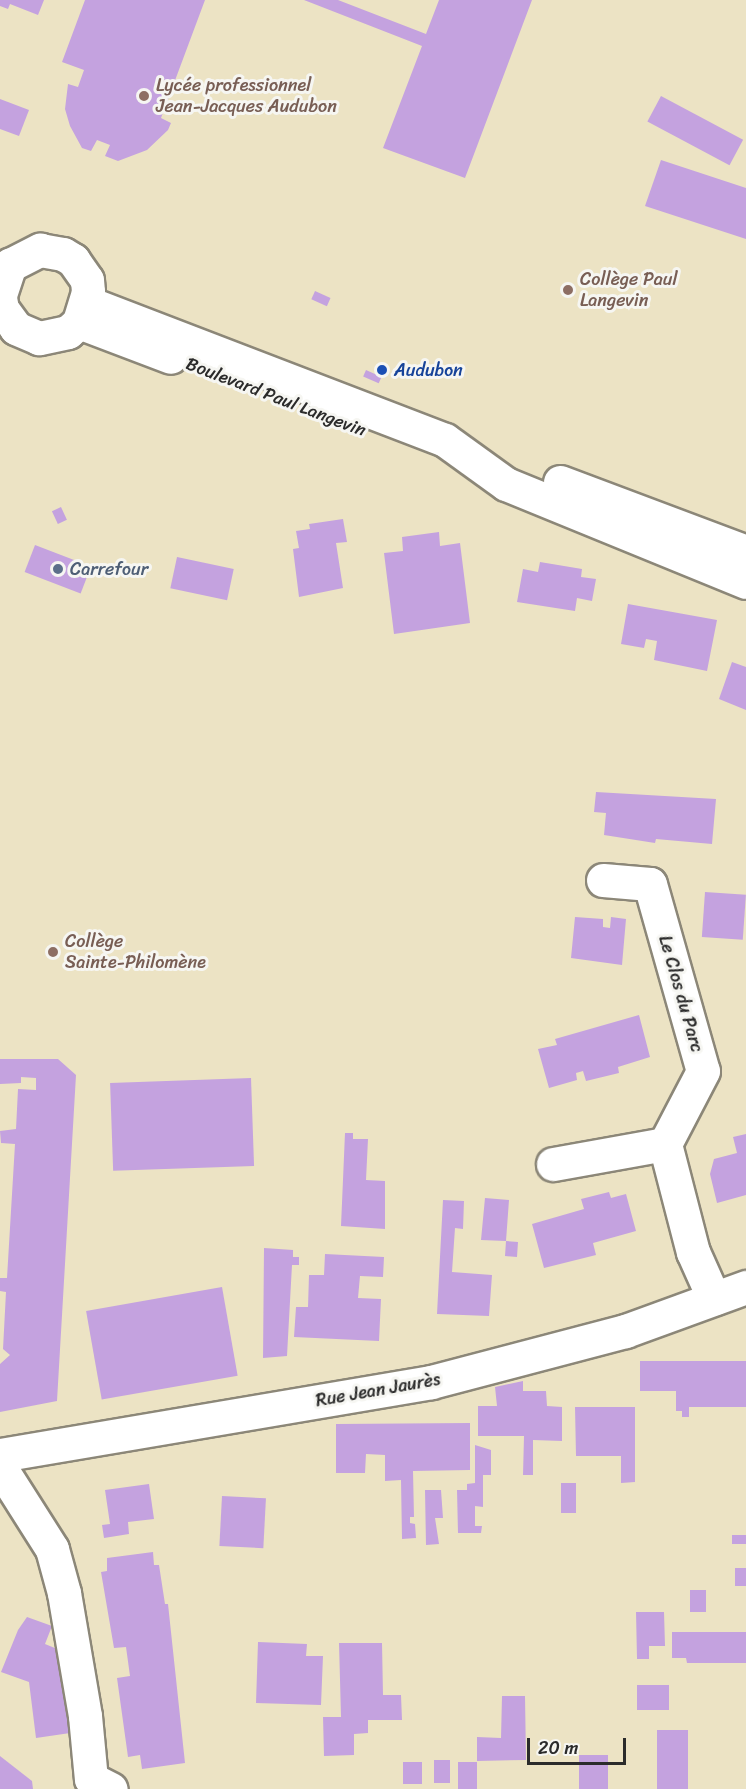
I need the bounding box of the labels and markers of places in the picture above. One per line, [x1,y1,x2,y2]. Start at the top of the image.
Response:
place label: Lycée professionnel Jean-Jacques Audubon [156,75,337,118]
marker: Lycée professionnel Jean-Jacques Audubon [137,89,151,103]
place label: Collège Paul Langevin [580,269,678,312]
marker: Collège Paul Langevin [561,283,575,297]
place label: Audubon [394,359,463,381]
marker: Audubon [375,363,389,377]
place label: Carrefour [70,558,148,580]
marker: Carrefour [51,562,65,576]
place label: Collège Sainte-Philomène [65,931,206,974]
marker: Collège Sainte-Philomène [46,945,60,959]

